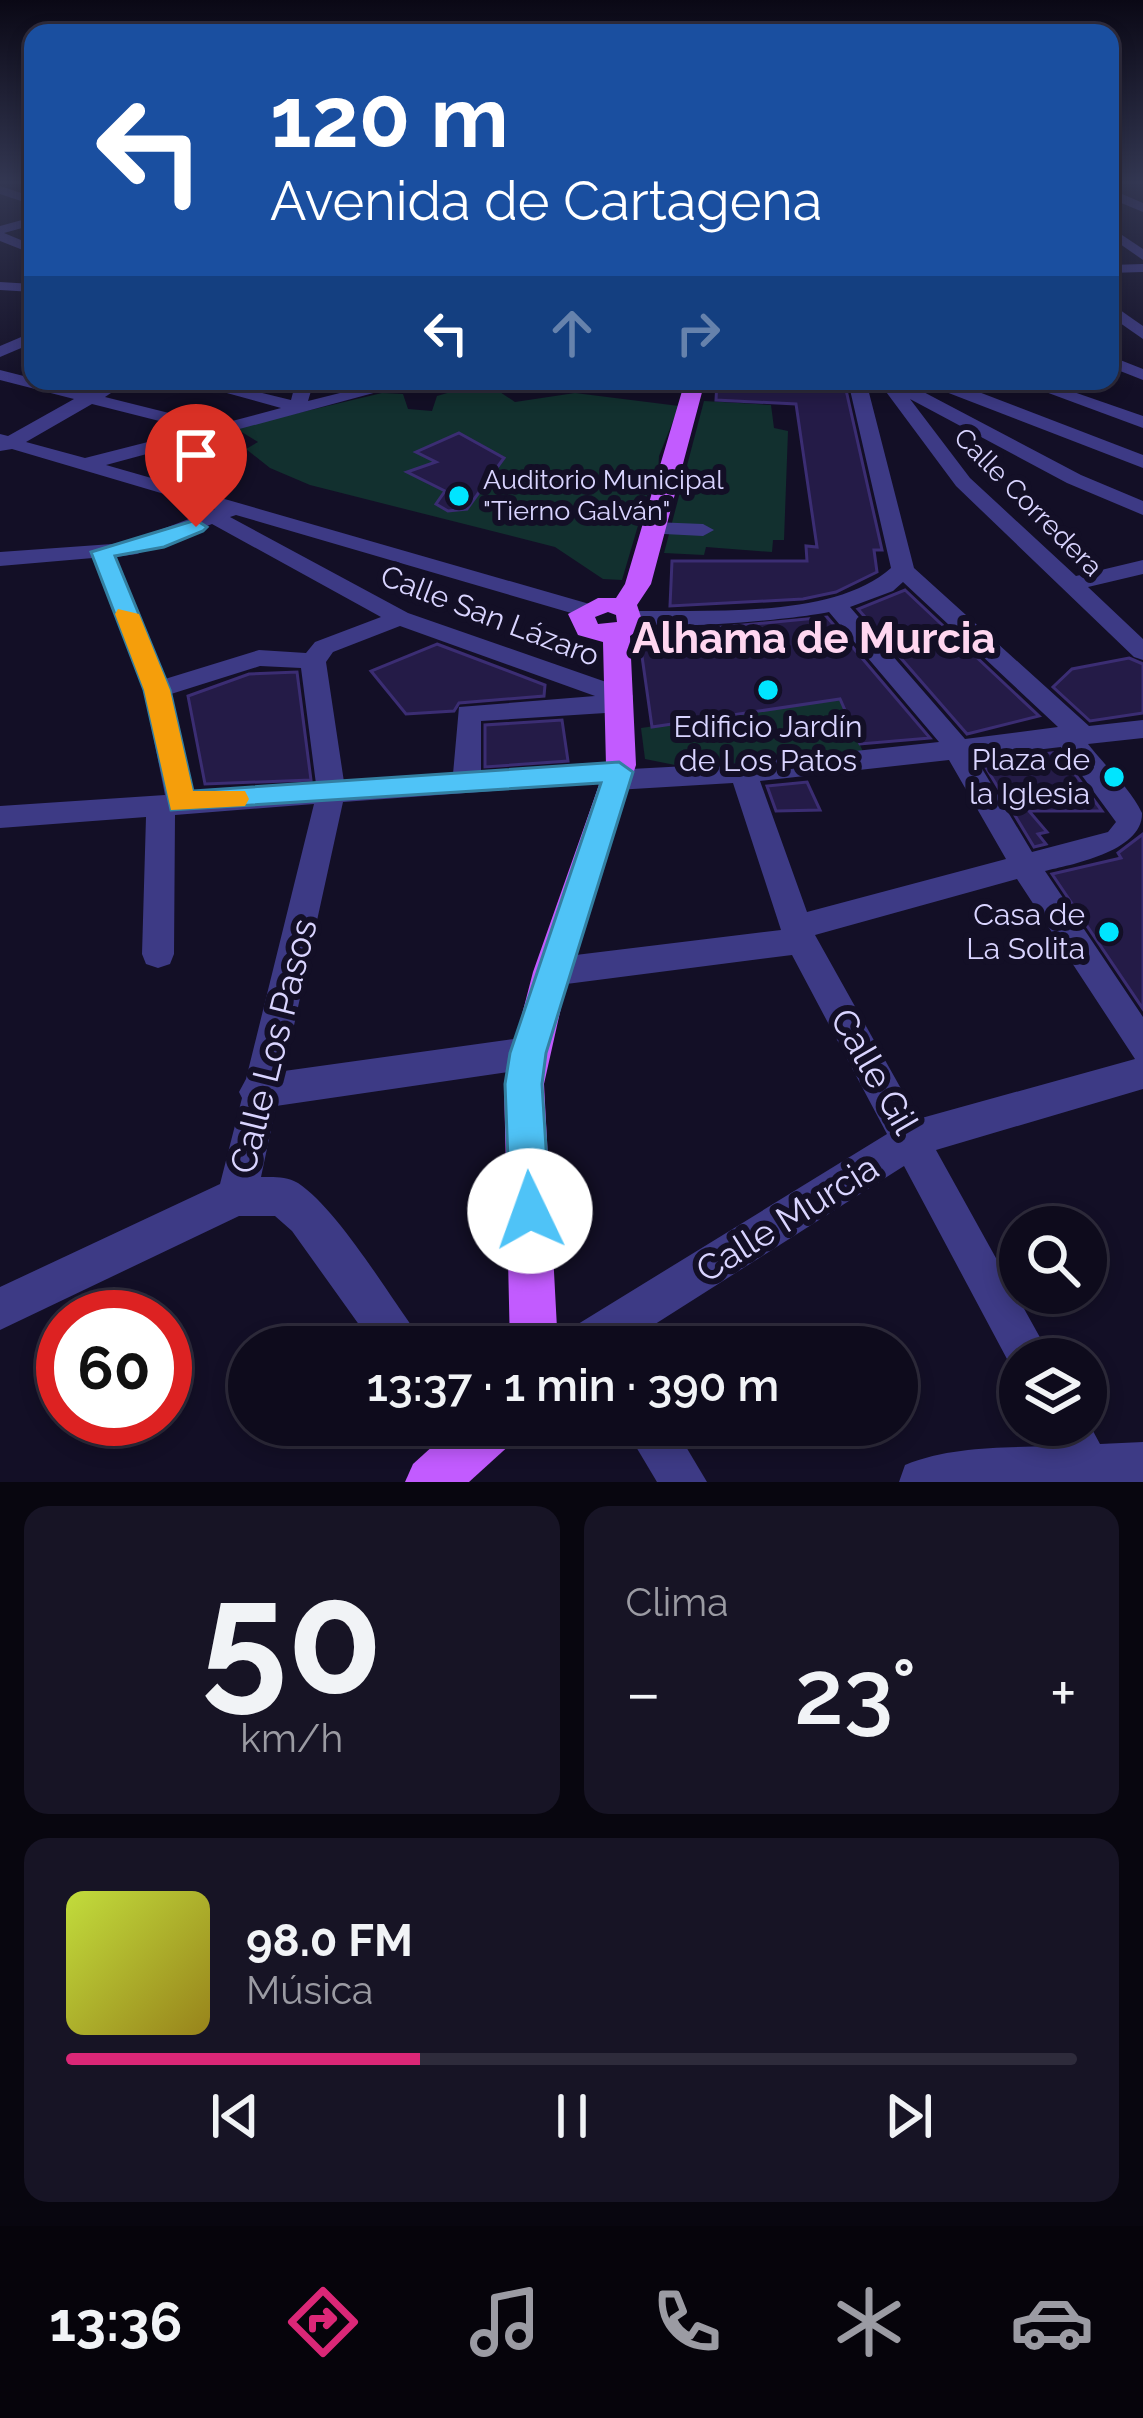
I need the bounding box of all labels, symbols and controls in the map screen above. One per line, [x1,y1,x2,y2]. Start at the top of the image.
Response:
text: 120 m [270,68,509,167]
icon: left [72,72,228,228]
text: Avenida de Cartagena [270,169,822,233]
icon: left [413,300,479,366]
icon: ahead [539,300,605,366]
icon: right [665,300,731,366]
pin [145,404,247,527]
street label: Calle Corredera [948,421,1109,582]
icon: arrive [163,422,229,488]
place label: Auditorio Municipal "Tierno Galván" [483,464,724,526]
marker: Auditorio Municipal "Tierno Galván" [446,483,472,509]
street label: Calle San Lázaro [376,558,604,673]
district label: Alhama de Murcia [632,614,996,663]
marker: Edificio Jardín de Los Patos [755,677,781,703]
place label: Edificio Jardín de Los Patos [673,709,863,778]
place label: Plaza de la Iglesia [969,742,1090,811]
marker: Plaza de la Iglesia [1101,764,1127,790]
place label: Casa de La Solita [966,897,1085,966]
street label: Calle Los Pasos [221,914,325,1178]
marker: Casa de La Solita [1096,919,1122,945]
street label: Calle Gil [822,1001,928,1141]
street label: Calle Murcia [688,1145,886,1291]
position arrow [467,1148,593,1274]
map controls [999,1206,1107,1446]
button: search [999,1206,1107,1314]
speed limit sign: 60 [36,1290,192,1446]
button: layers [999,1338,1107,1446]
text: 13:37 · 1 min · 390 m [367,1359,779,1412]
text: 50 [201,1545,383,1729]
text: Clima [626,1579,728,1625]
text: 23° [794,1639,916,1745]
text: − [626,1654,661,1731]
text: + [1050,1654,1077,1731]
text: km/h [240,1715,343,1761]
text: 98.0 FM [246,1914,413,1967]
text: Música [246,1967,373,2013]
icon: previous [202,2083,268,2149]
icon: pause [539,2083,605,2149]
icon: next [876,2083,942,2149]
icon: directions [281,2280,365,2364]
icon: music [463,2280,547,2364]
icon: phone [645,2280,729,2364]
icon: climate [827,2280,911,2364]
icon: car [1010,2280,1094,2364]
text: 13:36 [49,2290,182,2354]

